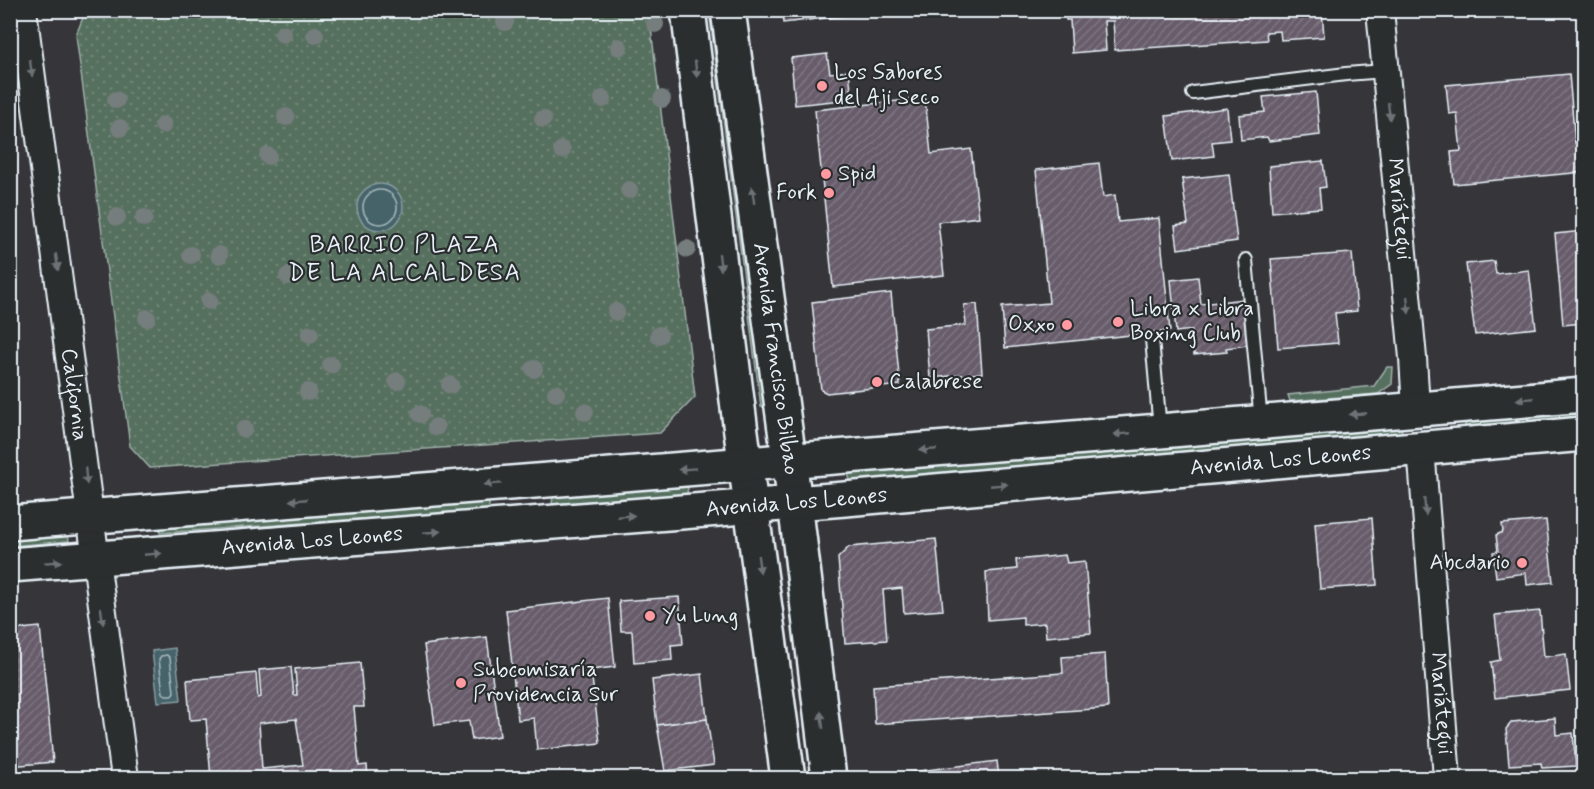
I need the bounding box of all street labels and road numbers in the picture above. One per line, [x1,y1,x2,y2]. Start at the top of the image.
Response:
street label: Mariátegui [1380,157,1418,261]
street label: Avenida Francisco Bilbao [746,241,805,477]
street label: California [54,347,94,443]
street label: Avenida Los Leones [1189,439,1373,483]
street label: Avenida Los Leones [705,481,889,524]
street label: Avenida Los Leones [220,520,404,562]
street label: Mariátegui [1423,651,1459,755]

